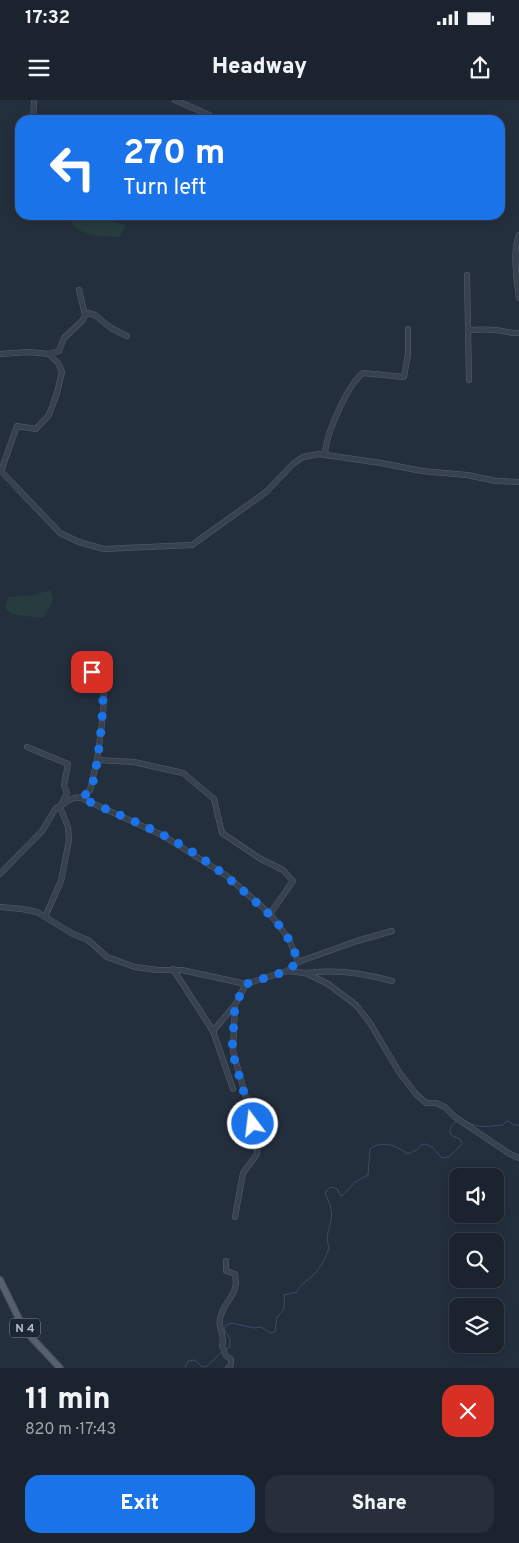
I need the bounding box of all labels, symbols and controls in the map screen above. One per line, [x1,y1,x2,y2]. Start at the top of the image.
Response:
text: 17:32 [25,6,70,30]
icon: menu [25,54,53,82]
text: Headway [212,54,307,81]
icon: share [466,54,494,82]
text: 270 m [123,132,225,176]
icon: left [40,135,105,200]
text: Turn left [123,175,206,202]
pin [71,651,113,693]
icon: arrive [78,658,106,686]
position arrow [226,1097,278,1149]
map controls [449,1168,504,1353]
button: sound [449,1168,504,1223]
button: search [449,1233,504,1288]
button: layers [449,1298,504,1353]
road number: N 4 [10,1318,40,1338]
text: 11 min [25,1382,111,1419]
button: close [442,1385,494,1437]
text: 820 m · 17:43 [25,1420,116,1440]
button: Exit [25,1475,255,1533]
button: Share [265,1475,494,1533]

